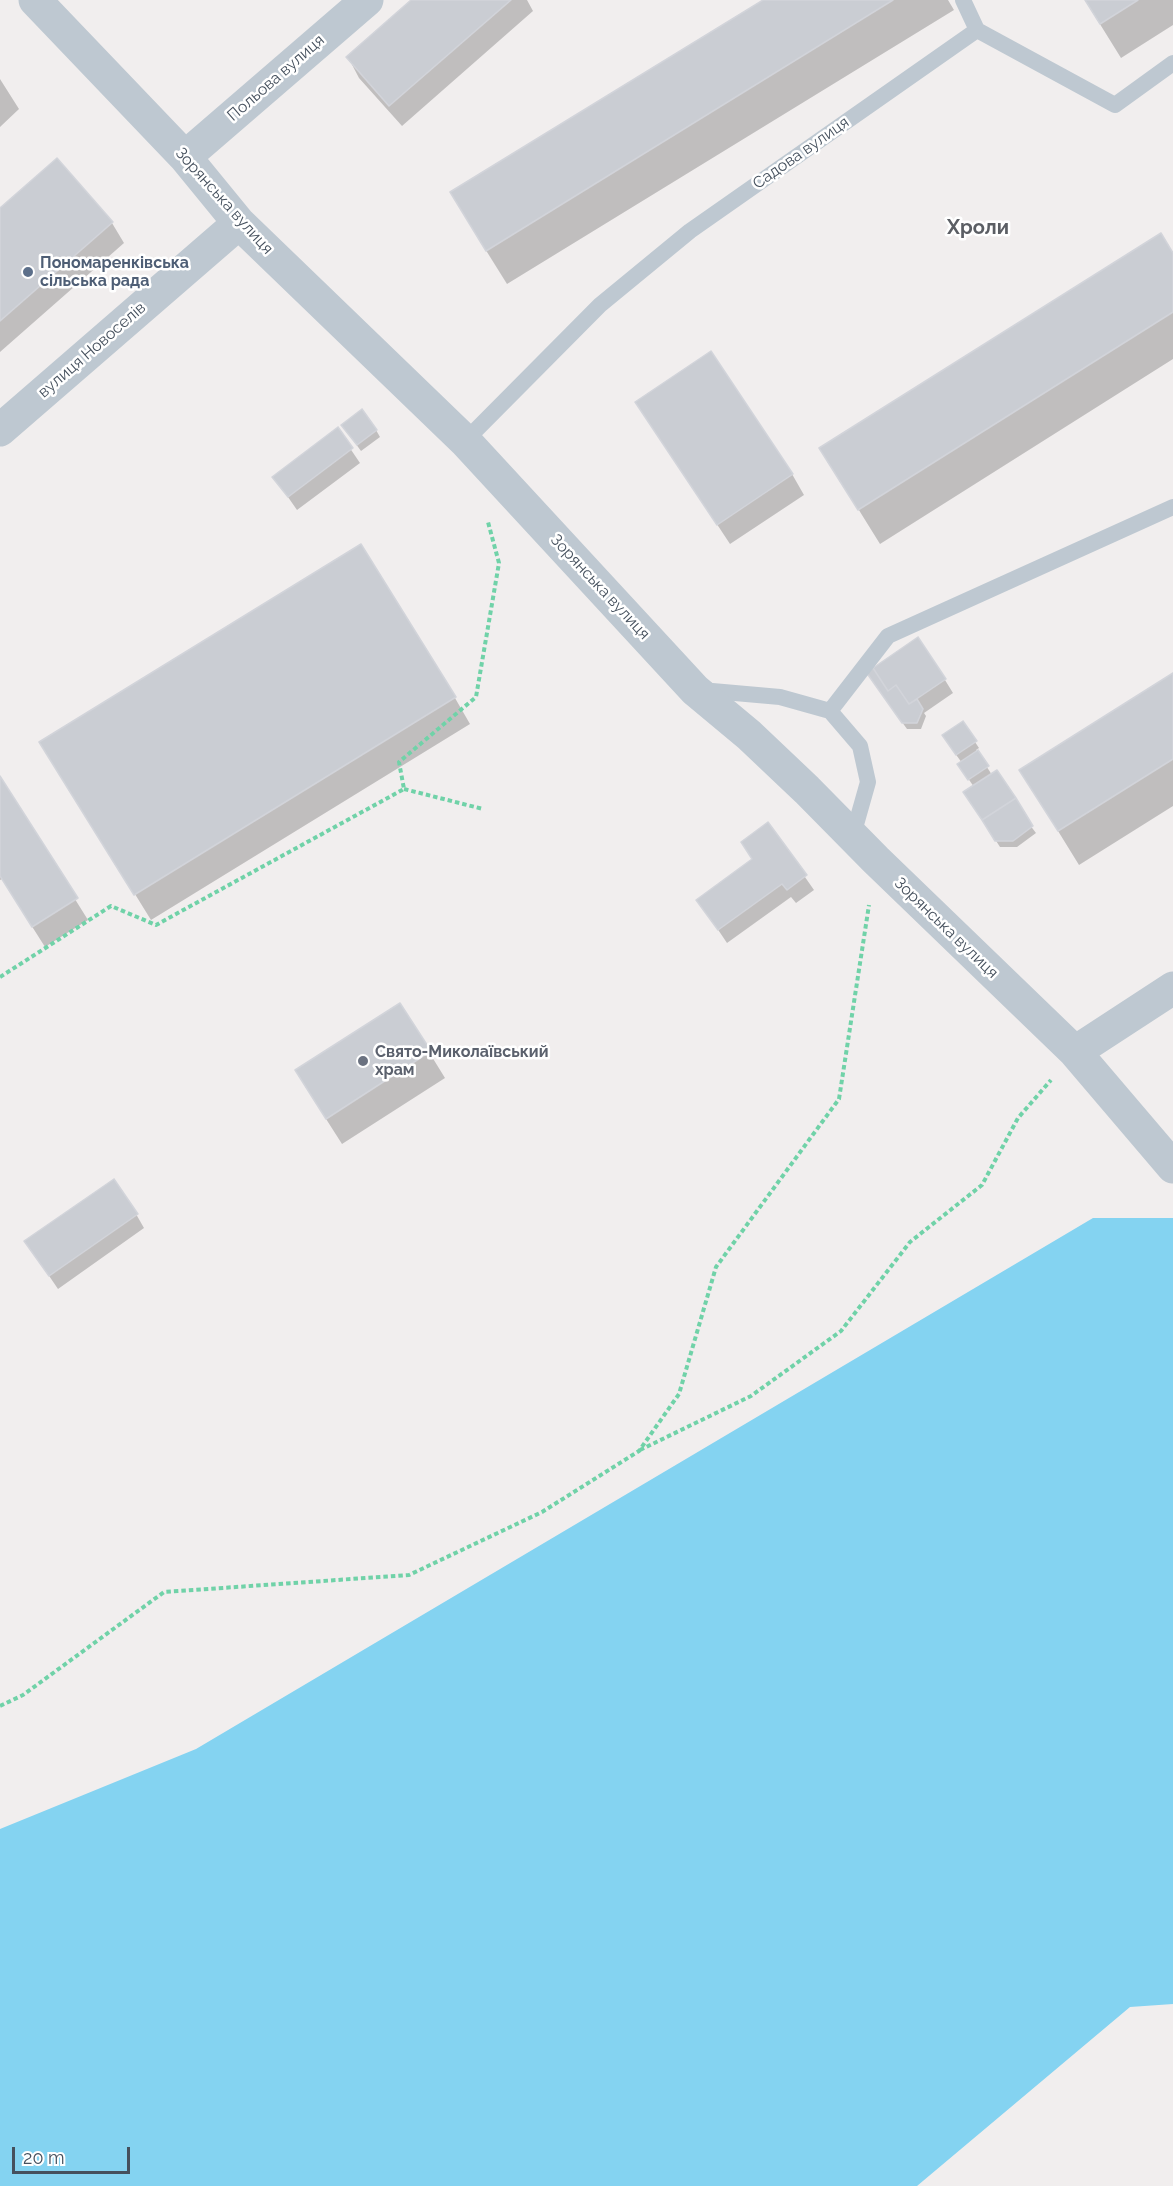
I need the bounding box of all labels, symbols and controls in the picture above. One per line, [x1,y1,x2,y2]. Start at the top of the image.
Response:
street label: Польова вулиця [224,31,328,125]
street label: Садова вулиця [749,113,853,193]
street label: Зорянська вулиця [171,144,277,258]
district label: Хроли [947,216,1009,240]
place label: Пономаренківська сільська рада [40,253,189,291]
marker: Пономаренківська сільська рада [21,265,35,279]
street label: вулиця Новоселів [34,298,150,402]
street label: Зорянська вулиця [546,530,654,644]
street label: Зорянська вулиця [890,874,1002,982]
place label: Свято-Миколаївський храм [375,1042,548,1080]
marker: Свято-Миколаївський храм [356,1054,370,1068]
scale bar [15,2135,134,2173]
text: 20 m [23,2147,65,2168]

